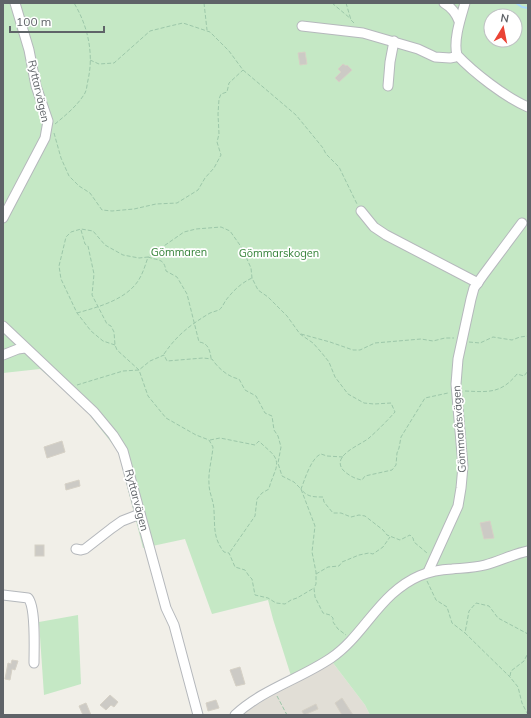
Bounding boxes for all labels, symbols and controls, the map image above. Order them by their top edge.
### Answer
scale bar [10,8,104,34]
north arrow [483,8,523,48]
text: N [499,11,510,26]
text: 100 m [16,14,51,29]
street label: Ryttarvägen [25,58,53,124]
park label: Gömmaren [151,245,207,259]
park label: Gömmarskogen [239,246,319,260]
street label: Gömmaråsvägen [449,385,469,473]
street label: Ryttarvägen [122,468,152,532]

